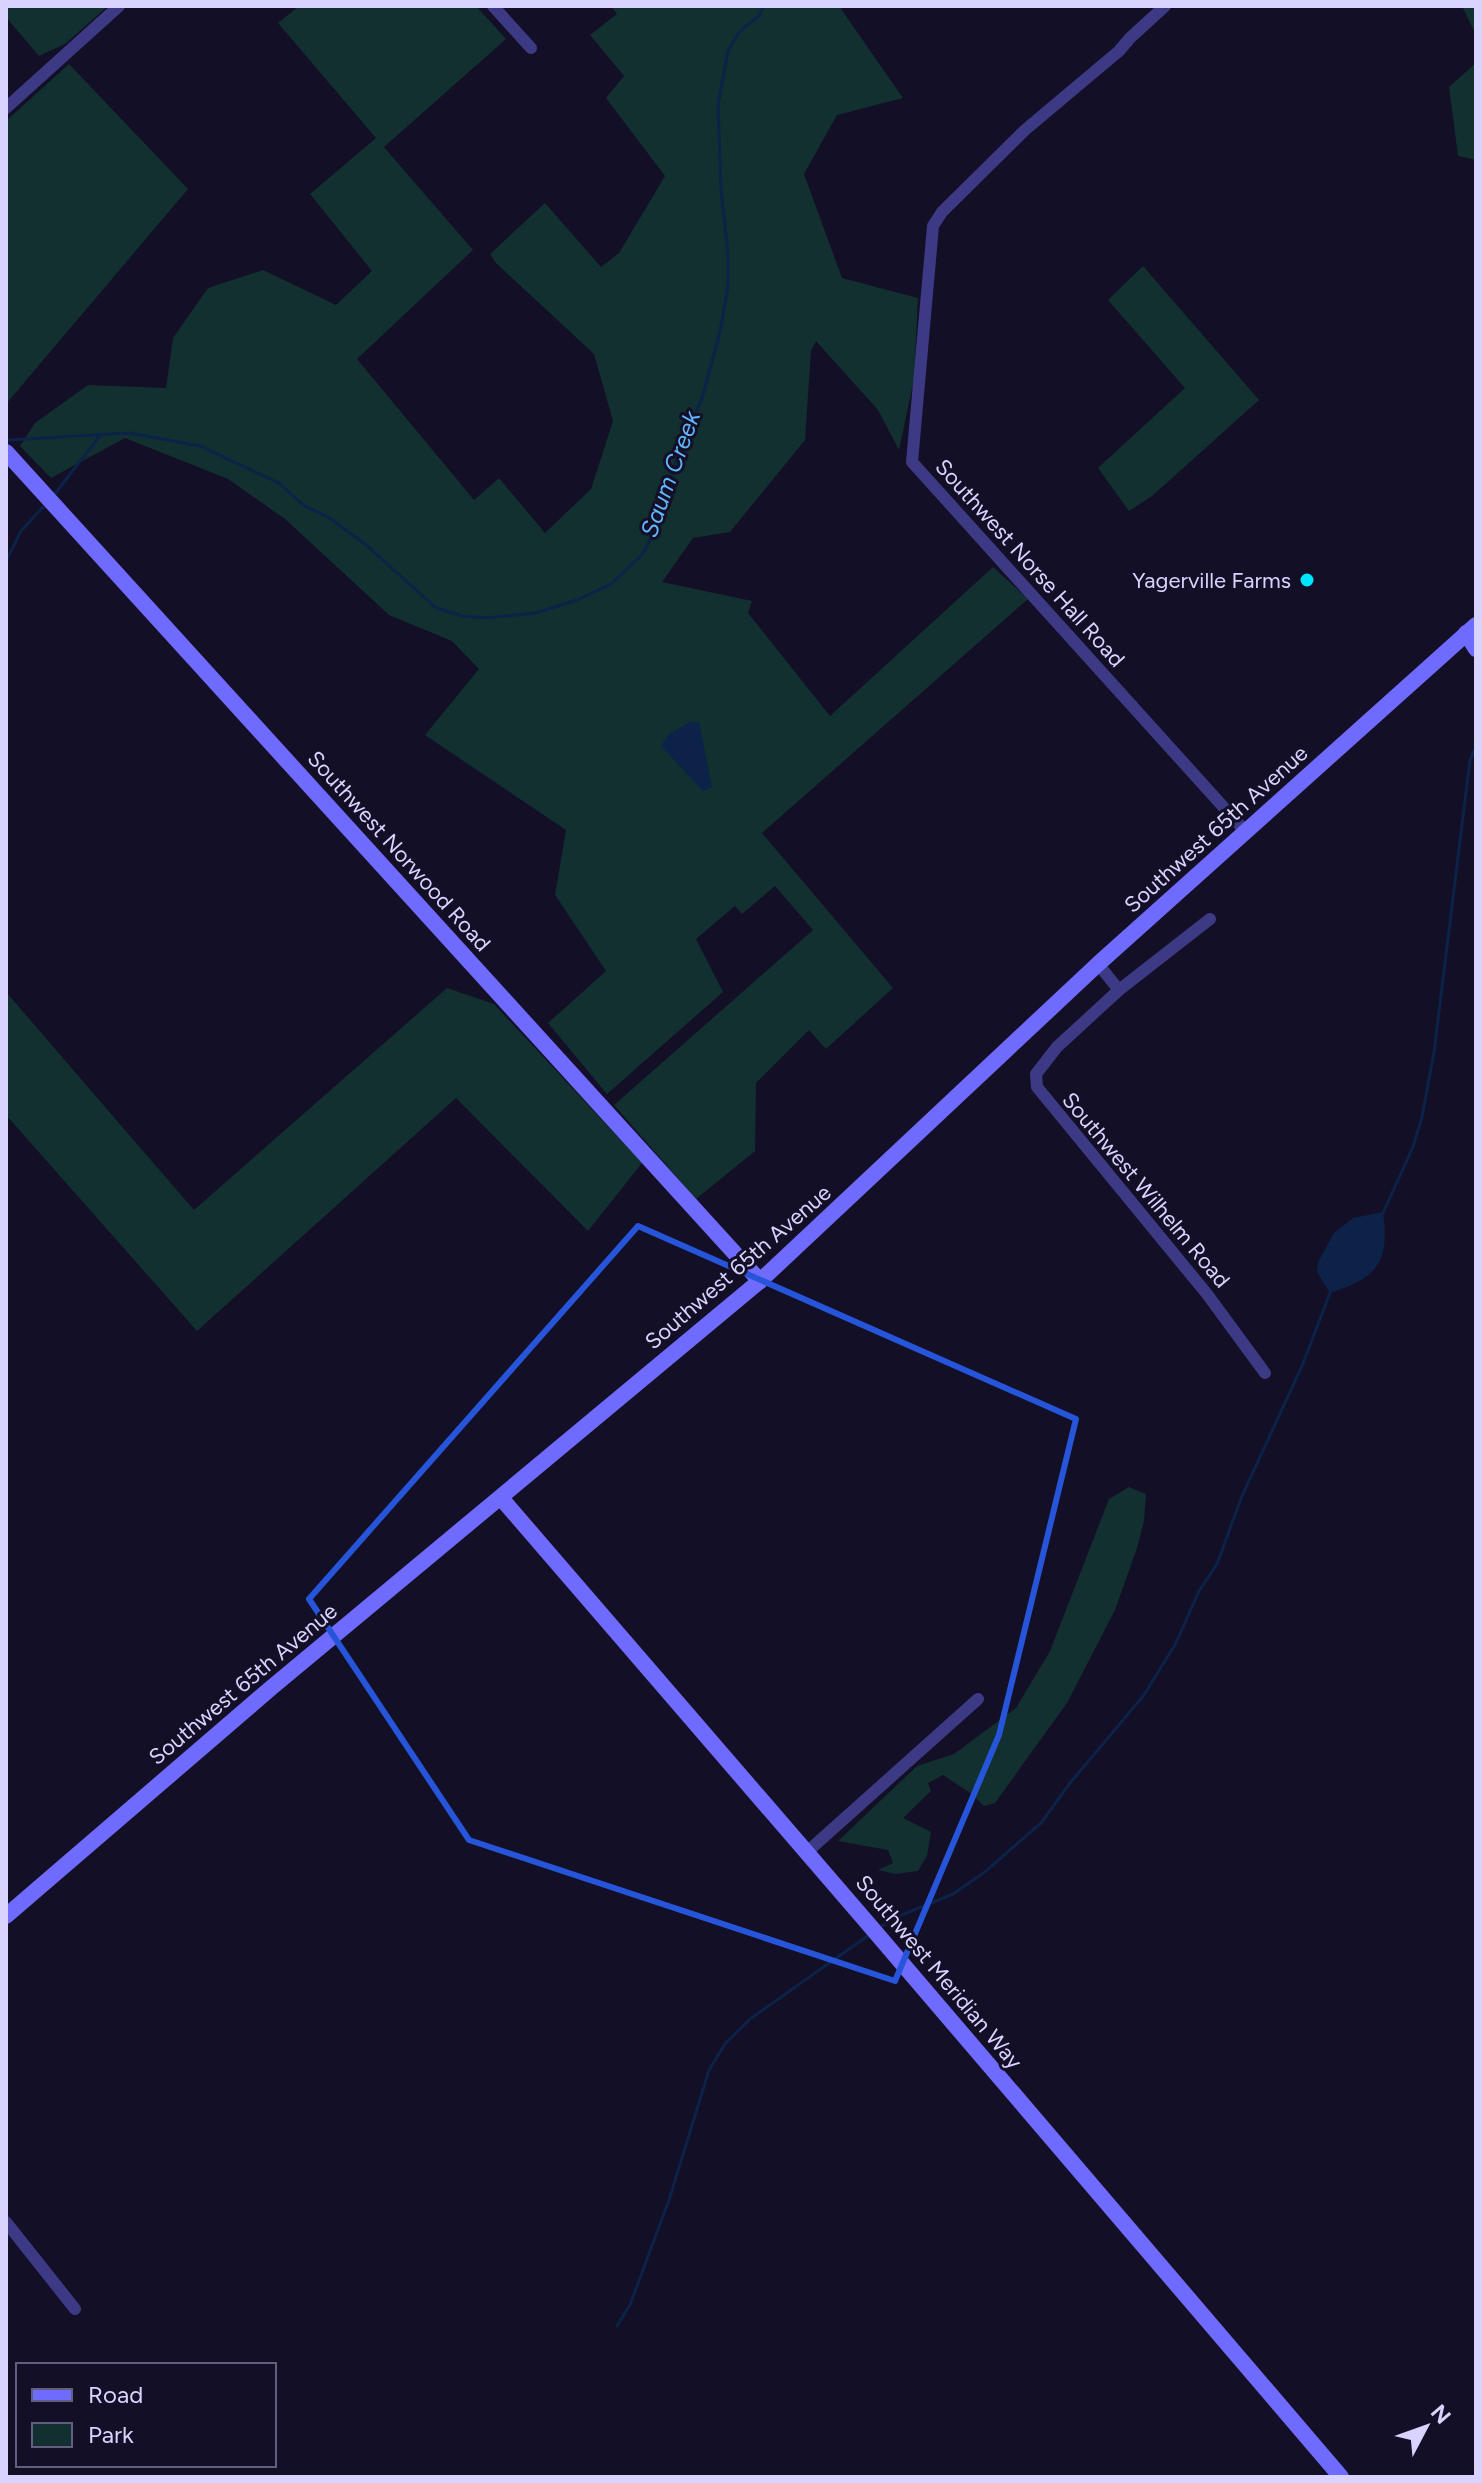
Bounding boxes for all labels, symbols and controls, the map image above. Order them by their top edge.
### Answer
water label: Saum Creek [634,406,707,541]
street label: Southwest Norse Hall Road [929,453,1131,673]
place label: Yagerville Farms [1132,567,1291,594]
marker: Yagerville Farms [1298,571,1316,589]
street label: Southwest 65th Avenue [1119,740,1313,918]
street label: Southwest Norwood Road [302,745,496,957]
street label: Southwest Wilhelm Road [1056,1087,1236,1293]
street label: Southwest 65th Avenue [640,1179,836,1355]
street label: Southwest 65th Avenue [143,1597,343,1771]
street label: Southwest Meridian Way [850,1870,1028,2075]
legend [16,2363,276,2467]
text: Road [88,2380,143,2409]
north arrow [1386,2387,1466,2467]
text: N [1425,2399,1456,2429]
text: Park [88,2420,134,2449]

